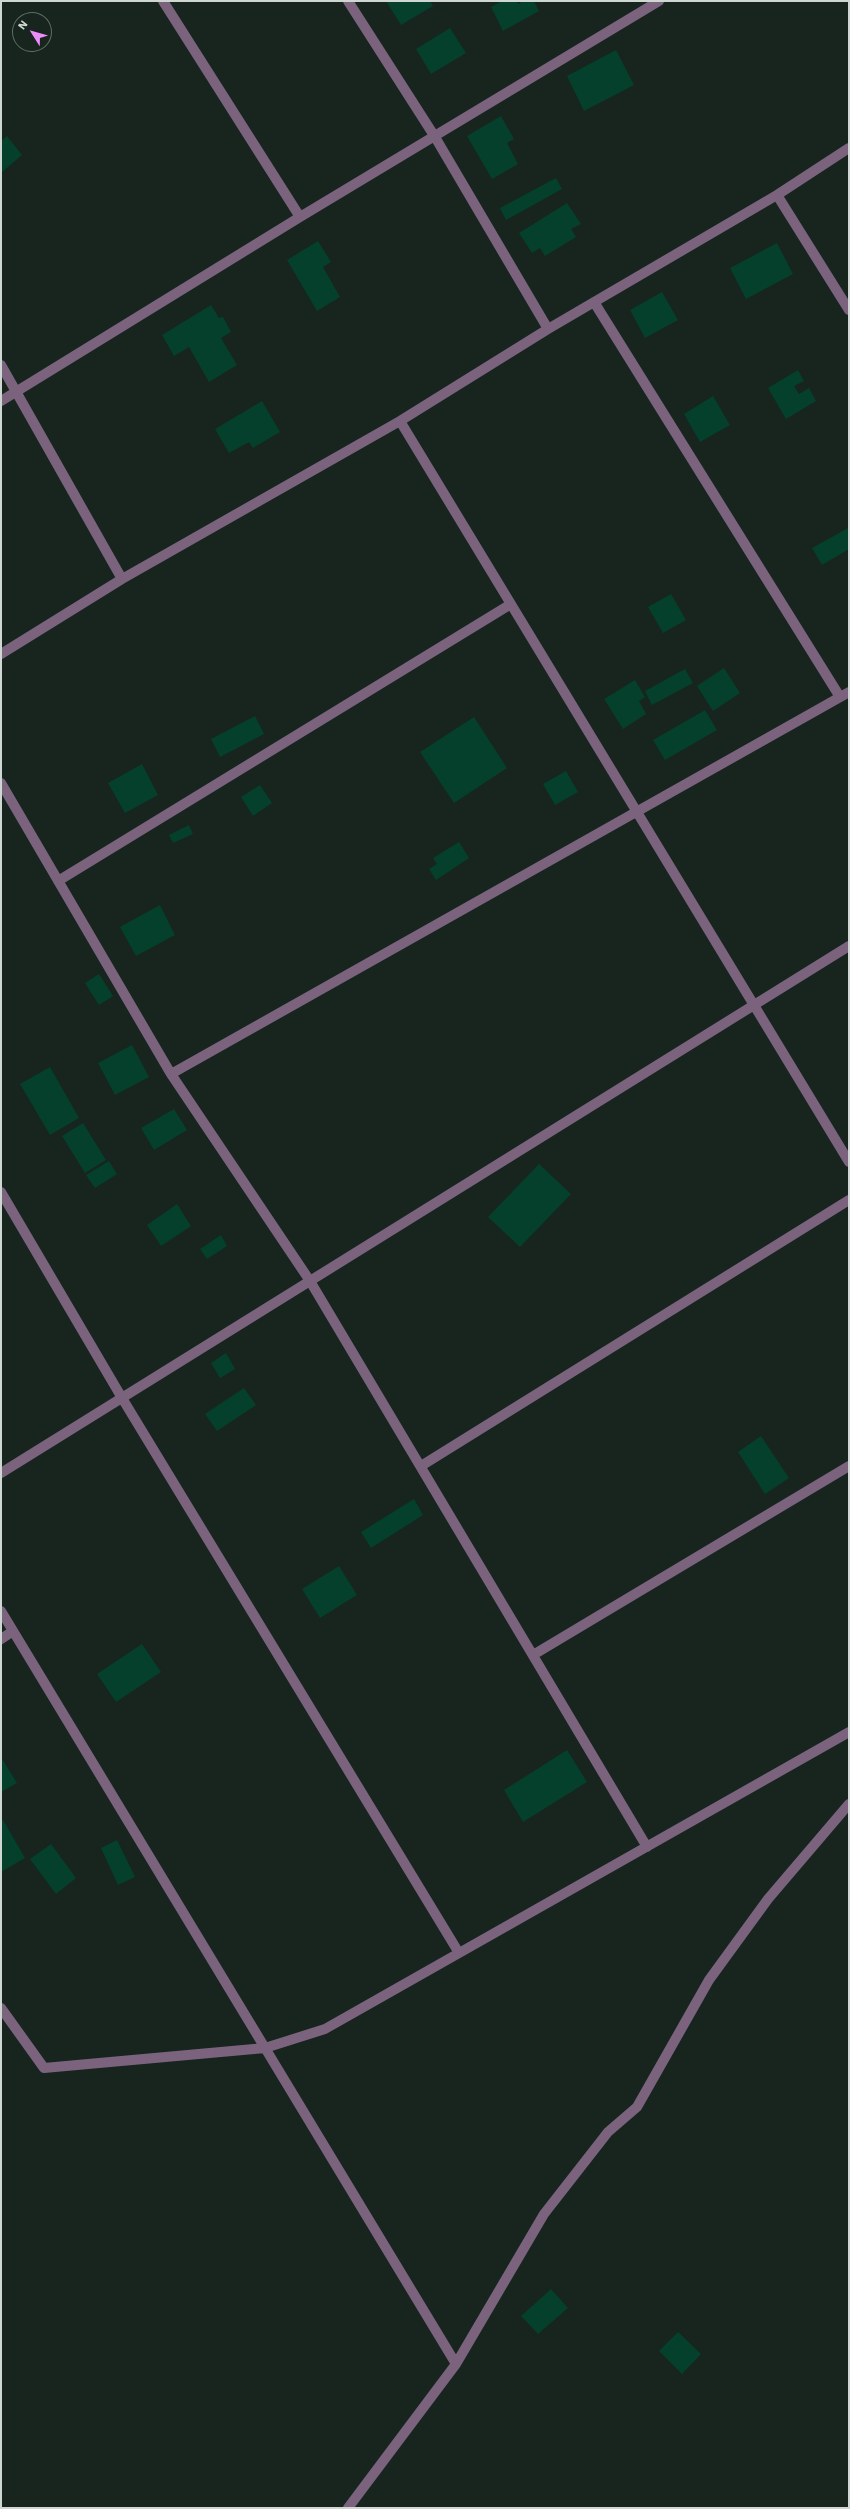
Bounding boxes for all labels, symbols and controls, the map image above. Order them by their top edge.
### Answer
north arrow [12,12,52,52]
text: N [15,18,30,32]

